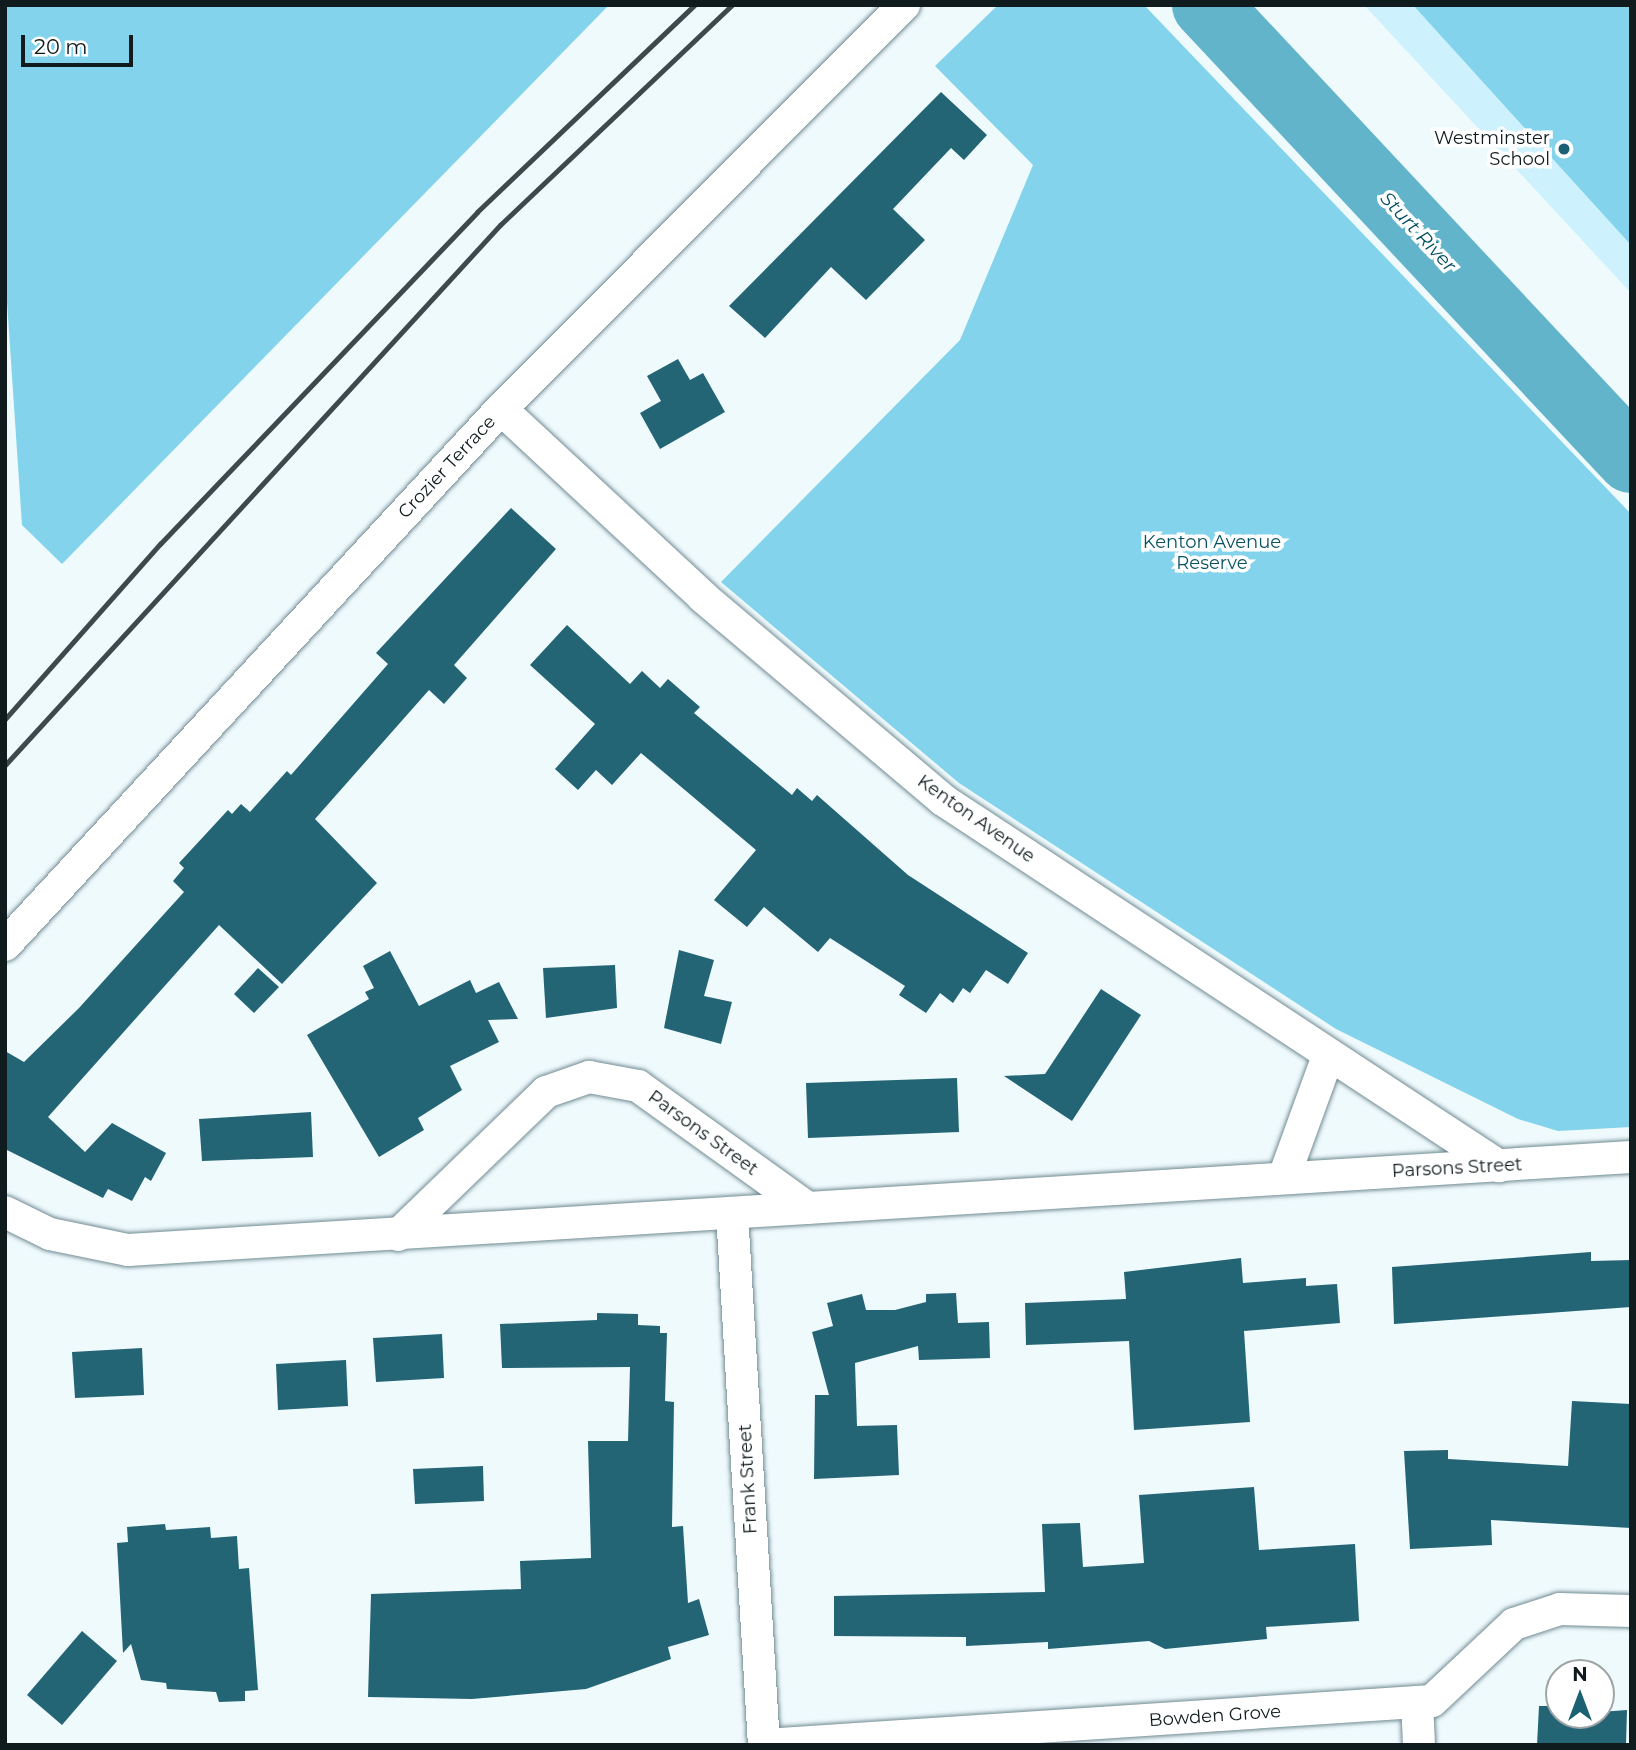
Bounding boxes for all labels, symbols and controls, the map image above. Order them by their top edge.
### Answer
scale bar [24,21,136,65]
text: 20 m [34,34,88,59]
place label: Westminster School [1434,128,1550,170]
marker: Westminster School [1556,141,1572,157]
water label: Sturt River [1375,187,1461,277]
street label: Crozier Terrace [394,411,500,523]
park label: Kenton Avenue Reserve [1143,532,1281,574]
street label: Kenton Avenue [913,770,1039,868]
street label: Parsons Street [644,1086,762,1180]
street label: Parsons Street [1391,1154,1523,1182]
street label: Frank Street [734,1423,762,1535]
north arrow [1545,1659,1615,1729]
text: N [1572,1663,1588,1686]
street label: Bowden Grove [1148,1701,1282,1731]

